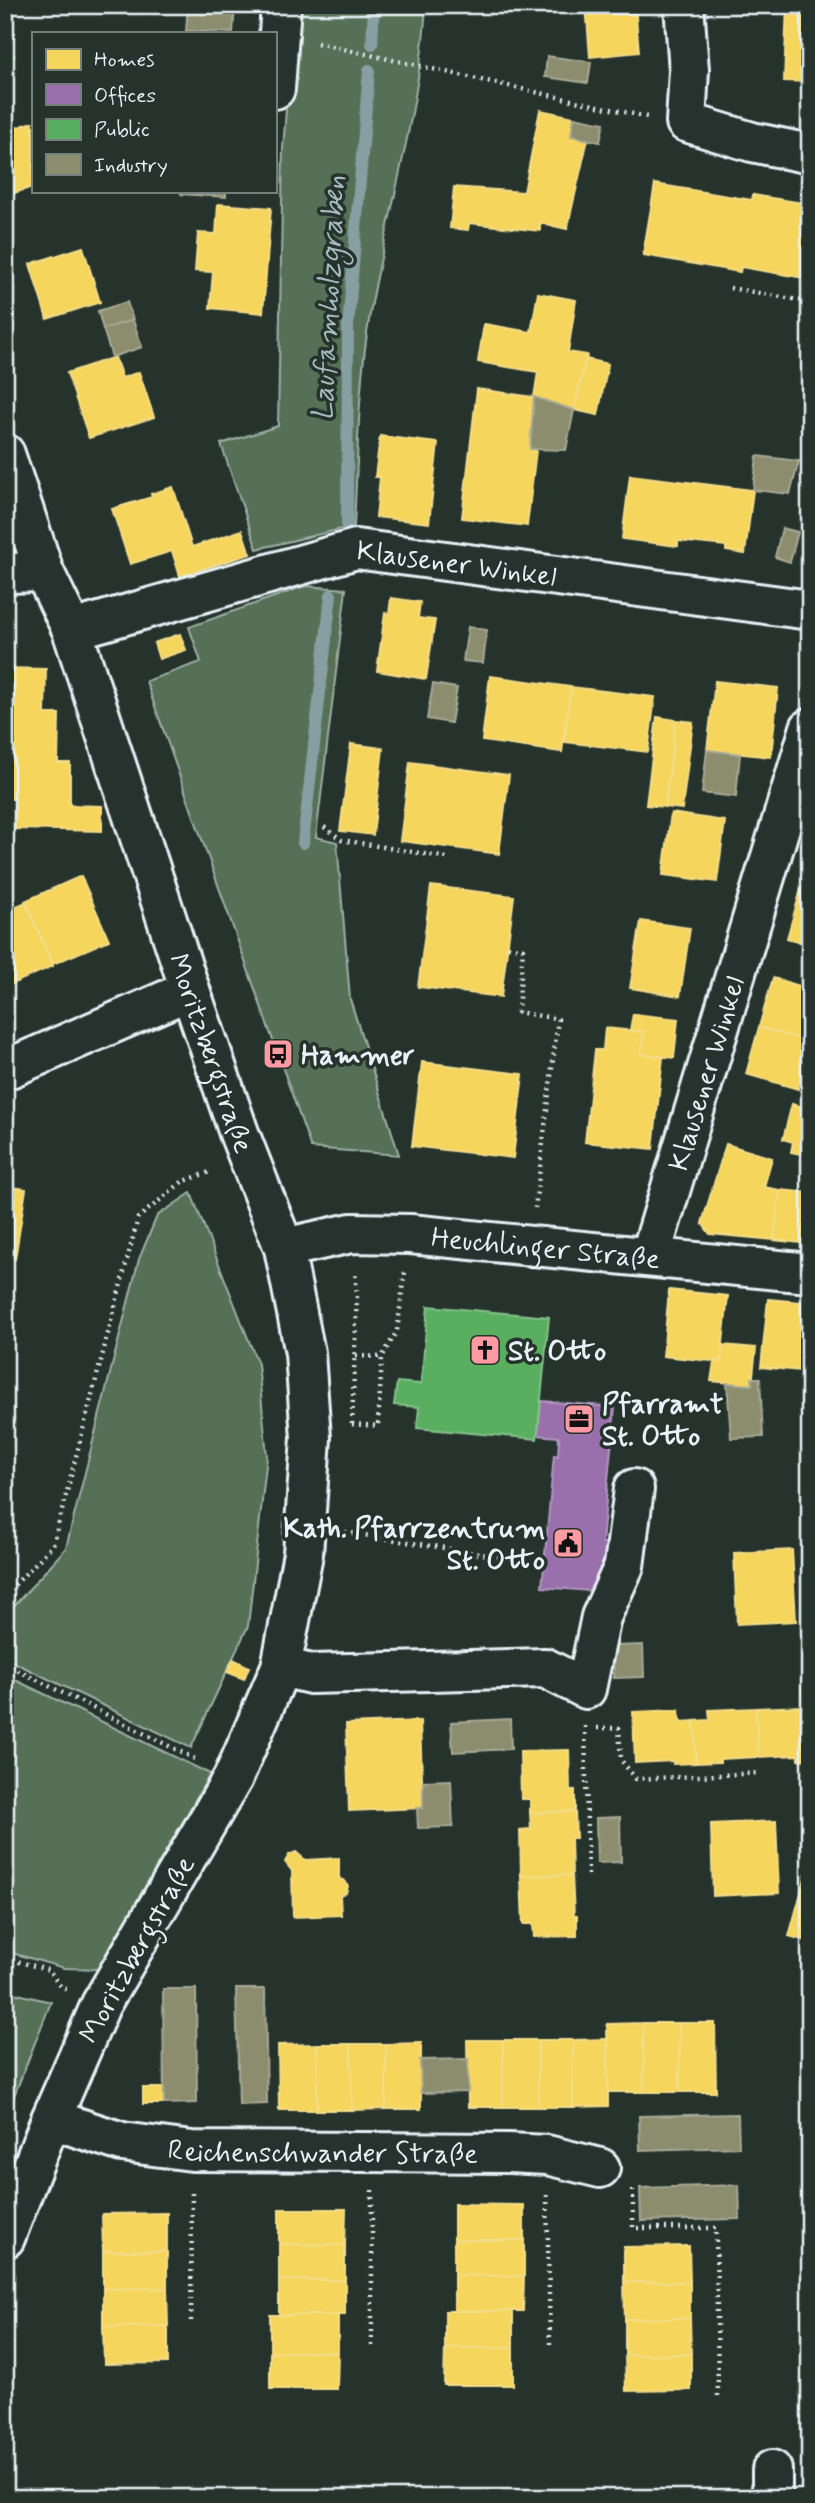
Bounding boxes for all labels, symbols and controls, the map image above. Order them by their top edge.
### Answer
legend [32,32,276,192]
text: Homes [94,46,154,74]
text: Offices [94,82,156,110]
text: Public [94,116,150,144]
text: Industry [94,152,168,180]
water label: Laufamholzgraben [304,174,358,422]
street label: Klausener Winkel [354,533,559,597]
street label: Moritzbergstraße [158,949,261,1159]
street label: Klausener Winkel [661,972,755,1176]
bus stop icon: Hammer [261,1037,295,1071]
place label: Hammer [301,1038,415,1075]
street label: Heuchlinger Straße [430,1220,661,1279]
church icon: St. Otto [468,1333,502,1367]
place label: St. Otto [508,1334,606,1371]
place label: Pfarramt St. Otto [602,1387,723,1456]
office icon: Pfarramt St. Otto [562,1402,596,1436]
place label: Kath. Pfarrzentrum St. Otto [283,1511,545,1580]
public building icon: Kath. Pfarrzentrum St. Otto [551,1526,585,1560]
street label: Moritzbergstraße [72,1850,207,2052]
street label: Reichenschwander Straße [165,2132,478,2174]

